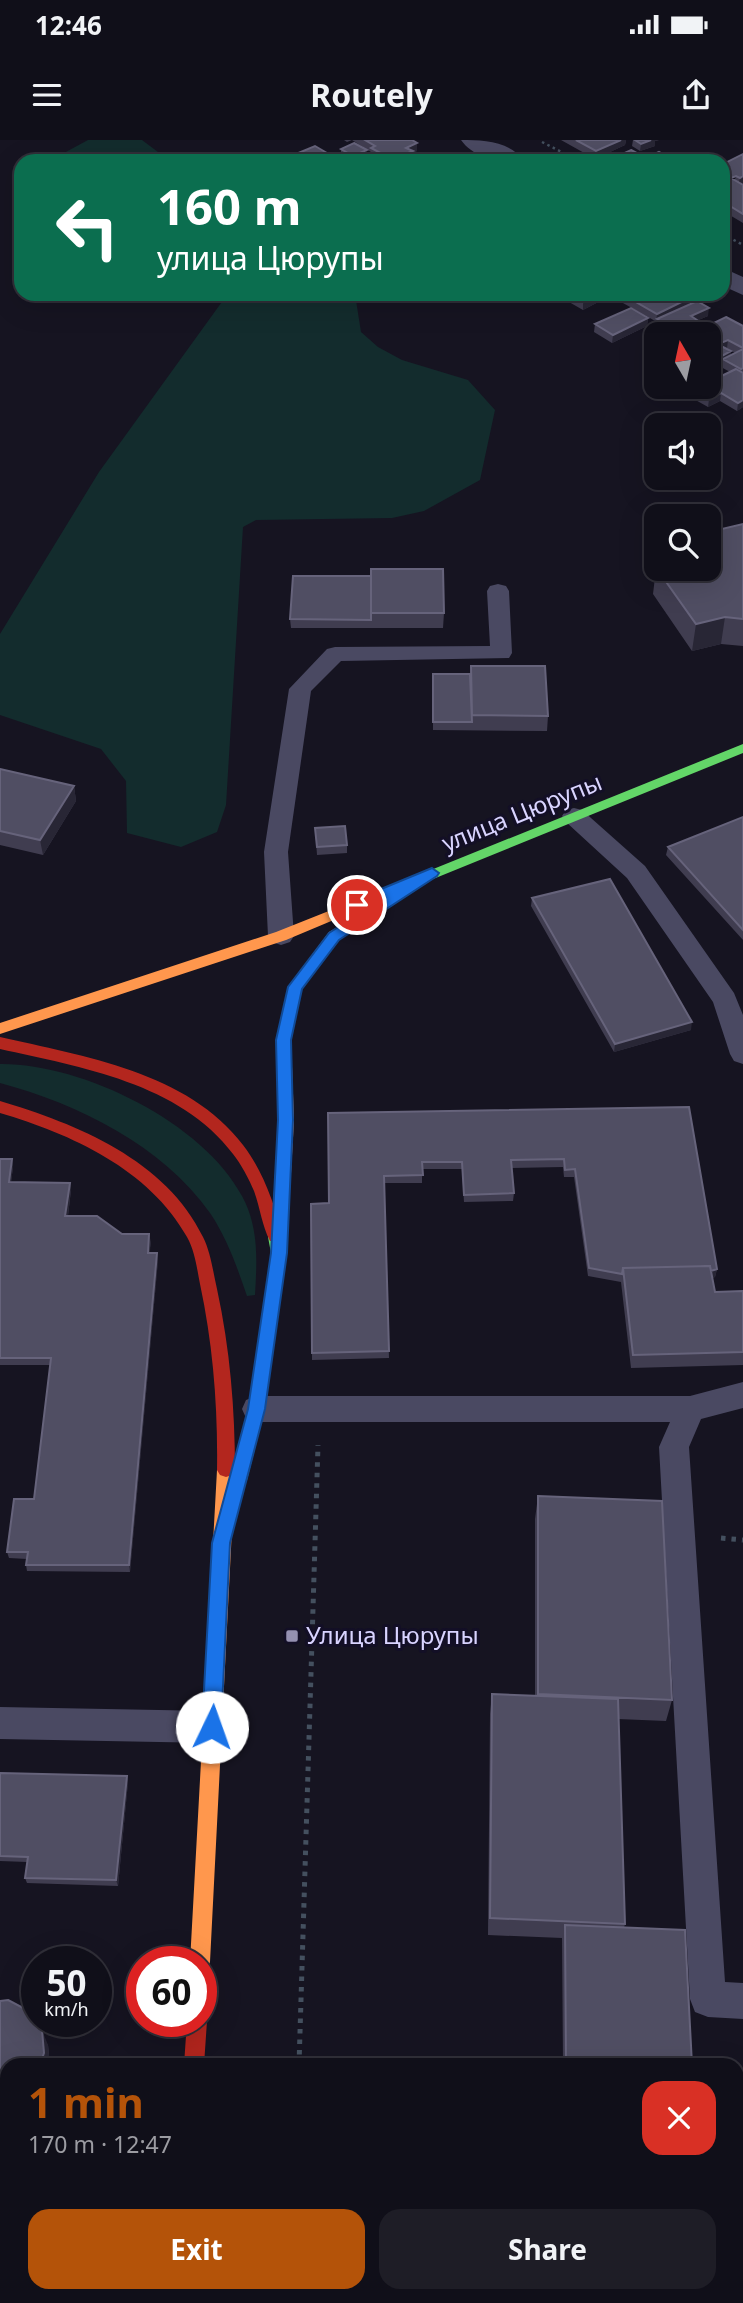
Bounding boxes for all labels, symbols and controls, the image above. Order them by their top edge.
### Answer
text: 12:46 [35,7,102,43]
text: Routely [310,73,433,116]
icon: menu [28,76,66,114]
icon: share [677,76,715,114]
text: 160 m [157,173,302,239]
icon: left [42,182,133,273]
text: улица Цюрупы [157,236,384,279]
north arrow [644,322,721,399]
map controls [644,322,721,581]
button: sound [644,413,721,490]
button: search [644,504,721,581]
street label: улица Цюрупы [436,764,606,859]
pin [327,875,387,935]
icon: arrive [338,886,376,924]
place label: Улица Цюрупы [306,1618,479,1651]
marker: Улица Цюрупы [284,1628,300,1644]
position arrow [175,1690,249,1764]
speed limit sign: 60 [126,1946,217,2037]
text: 50 [46,1959,87,2006]
text: km/h [44,1997,89,2021]
text: 1 min [28,2073,144,2130]
button: close [642,2081,716,2155]
text: 170 m · 12:47 [28,2128,172,2160]
button: Exit [28,2209,365,2289]
button: Share [379,2209,716,2289]

